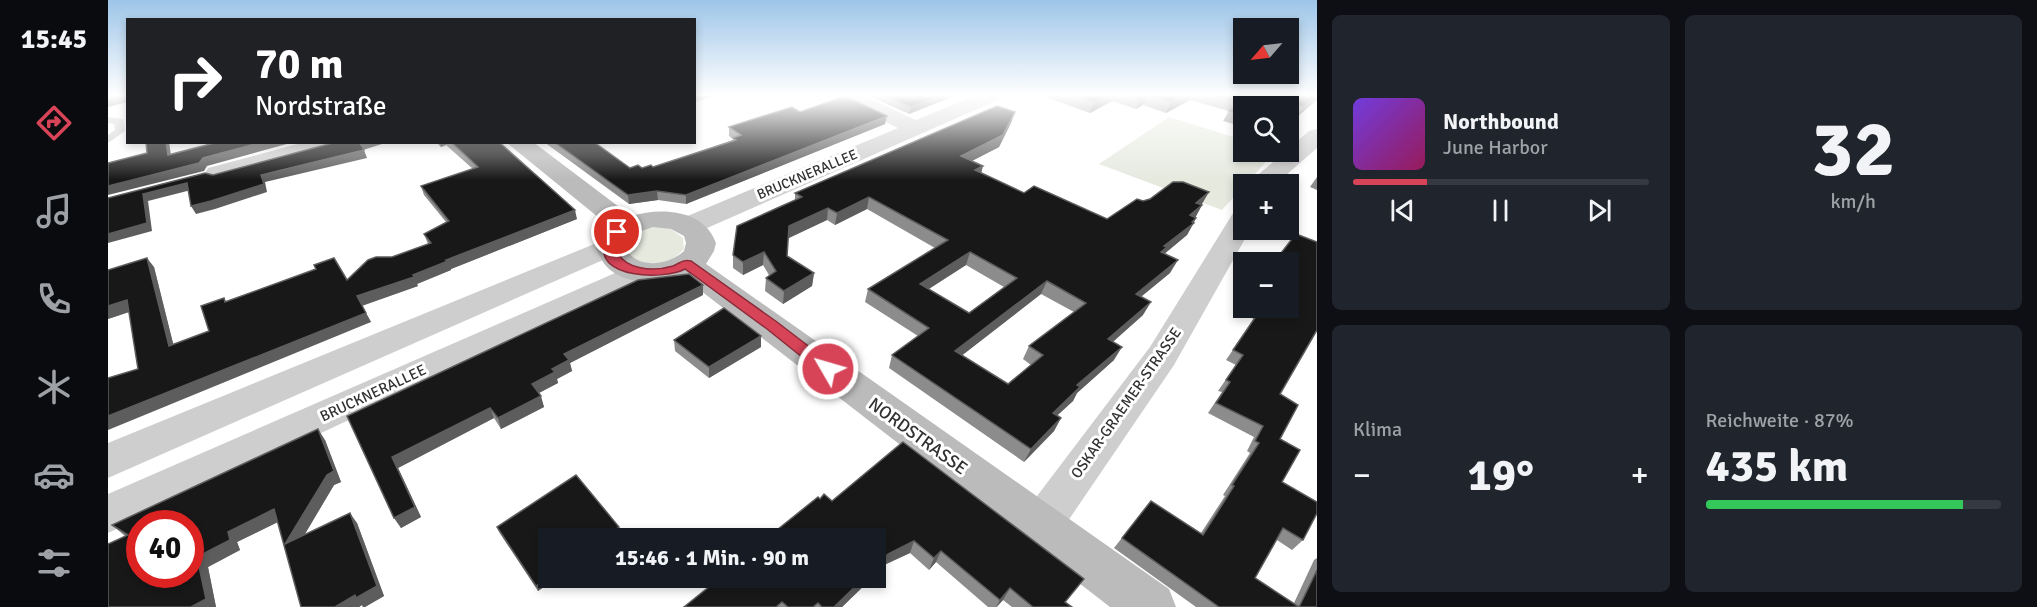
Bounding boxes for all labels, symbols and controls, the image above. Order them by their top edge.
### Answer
north arrow [1233,18,1299,84]
map controls [1233,18,1299,318]
text: 15:45 [21,23,87,56]
text: 70 m [255,39,344,90]
icon: right [156,42,234,120]
text: Nordstraße [255,90,387,123]
button: search [1233,96,1299,162]
icon: directions [33,102,75,144]
text: 32 [1811,102,1895,198]
text: Northbound [1443,108,1559,135]
text: June Harbor [1443,135,1548,160]
street label: BRUCKNERALLEE [754,146,860,203]
button: + [1233,174,1299,240]
text: km/h [1831,189,1876,214]
icon: music [33,190,75,232]
icon: previous [1386,194,1419,227]
icon: pause [1484,194,1517,227]
icon: next [1583,194,1616,227]
pin [591,206,642,257]
icon: arrive [600,215,633,248]
button: − [1233,252,1299,318]
icon: phone [33,278,75,320]
street label: OSKAR-GRAEMER-STRASSE [1067,324,1185,482]
position arrow [796,337,860,401]
street label: BRUCKNERALLEE [317,361,429,425]
icon: climate [33,366,75,408]
street label: NORDSTRASSE [864,393,972,479]
text: Reichweite · 87% [1706,408,1854,433]
text: Klima [1353,417,1402,442]
text: 435 km [1706,439,1848,494]
text: 19° [1467,448,1534,503]
icon: car [33,454,75,496]
text: − [1353,455,1371,496]
text: + [1631,455,1648,496]
speed limit sign: 40 [126,510,204,588]
icon: filters [33,542,75,584]
text: 15:46 · 1 Min. · 90 m [615,544,809,571]

